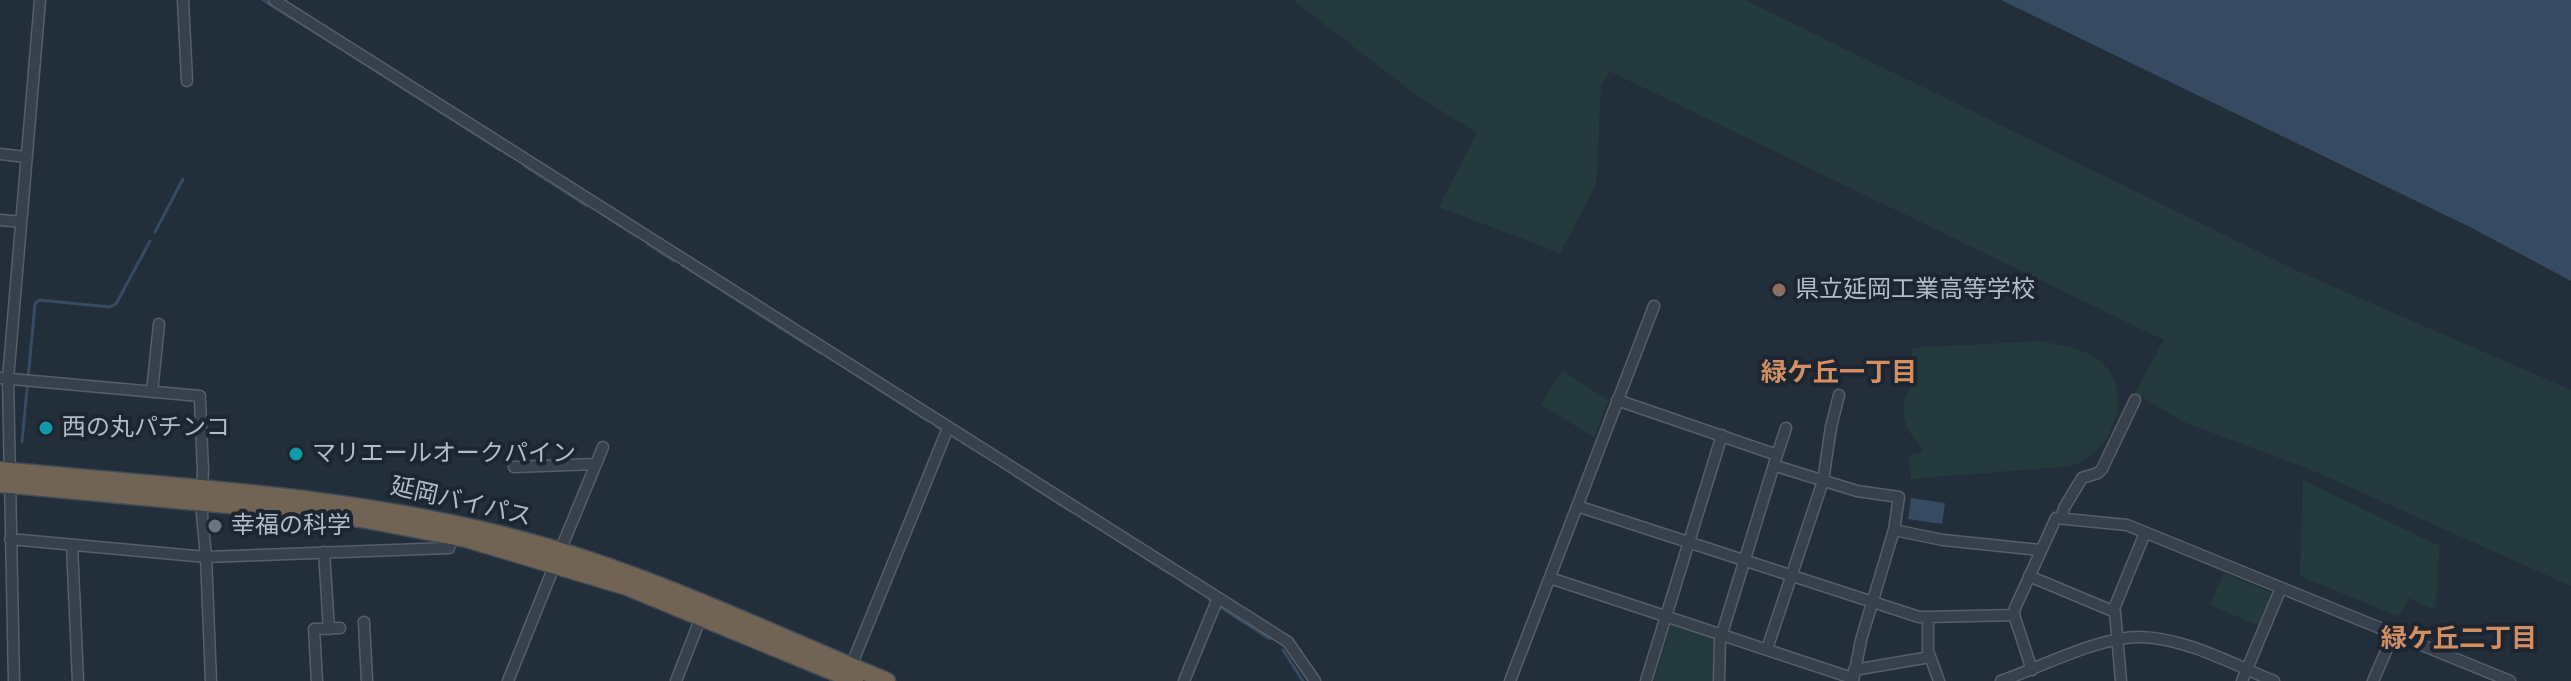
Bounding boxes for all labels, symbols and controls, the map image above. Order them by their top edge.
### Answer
place label: 県立延岡工業高等学校 [1795,276,2035,304]
marker: 県立延岡工業高等学校 [1770,281,1788,299]
district label: 緑ケ丘一丁目 [1761,357,1917,389]
place label: 西の丸パチンコ [62,414,230,442]
marker: 西の丸パチンコ [37,419,55,437]
place label: マリエールオークパイン [312,440,576,468]
marker: マリエールオークパイン [287,445,305,463]
street label: 延岡バイパス [388,472,534,532]
place label: 幸福の科学 [231,512,351,540]
marker: 幸福の科学 [206,517,224,535]
district label: 緑ケ丘二丁目 [2381,623,2537,655]

